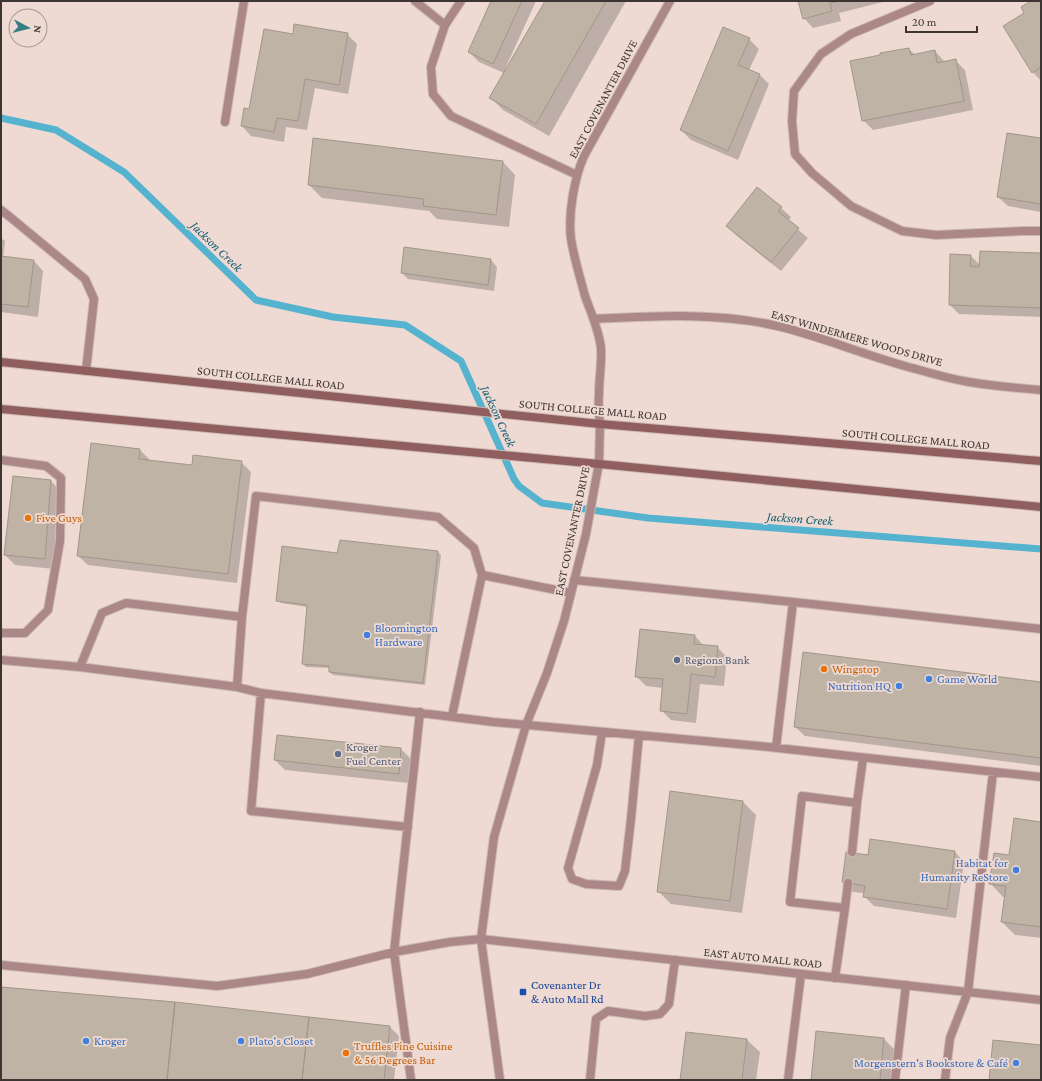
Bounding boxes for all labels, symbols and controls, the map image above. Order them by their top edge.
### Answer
north arrow [8,8,48,48]
scale bar [906,8,977,34]
text: 20 m [912,15,937,29]
text: N [31,25,44,34]
street label: EAST COVENANTER DRIVE [566,37,640,161]
water label: Jackson Creek [186,217,247,276]
street label: EAST WINDERMERE WOODS DRIVE [770,307,945,369]
street label: SOUTH COLLEGE MALL ROAD [197,363,345,393]
water label: Jackson Creek [477,381,520,451]
street label: SOUTH COLLEGE MALL ROAD [519,397,667,423]
street label: SOUTH COLLEGE MALL ROAD [842,426,990,452]
street label: EAST COVENANTER DRIVE [551,465,593,597]
water label: Jackson Creek [764,509,835,528]
place label: Five Guys [36,511,82,525]
marker: Five Guys [23,513,33,523]
place label: Bloomington Hardware [375,621,438,649]
marker: Bloomington Hardware [362,630,372,640]
place label: Regions Bank [685,653,750,667]
marker: Regions Bank [672,655,682,665]
place label: Wingstop [832,662,879,676]
marker: Wingstop [819,664,829,674]
place label: Game World [937,672,998,686]
marker: Game World [924,674,934,684]
place label: Nutrition HQ [828,679,892,693]
marker: Nutrition HQ [894,681,904,691]
place label: Kroger Fuel Center [346,740,402,768]
marker: Kroger Fuel Center [333,749,343,759]
place label: Habitat for Humanity ReStore [921,856,1009,884]
marker: Habitat for Humanity ReStore [1011,865,1021,875]
street label: EAST AUTO MALL ROAD [703,945,823,971]
place label: Covenanter Dr & Auto Mall Rd [531,978,604,1006]
marker: Covenanter Dr & Auto Mall Rd [518,987,528,997]
place label: Kroger [94,1034,127,1048]
place label: Plato's Closet [249,1034,314,1048]
marker: Kroger [81,1036,91,1046]
marker: Plato's Closet [236,1036,246,1046]
place label: Truffles Fine Cuisine & 56 Degrees Bar [354,1039,453,1067]
marker: Truffles Fine Cuisine & 56 Degrees Bar [341,1048,351,1058]
place label: Morgenstern's Bookstore & Café [854,1056,1008,1070]
marker: Morgenstern's Bookstore & Café [1011,1058,1021,1068]

